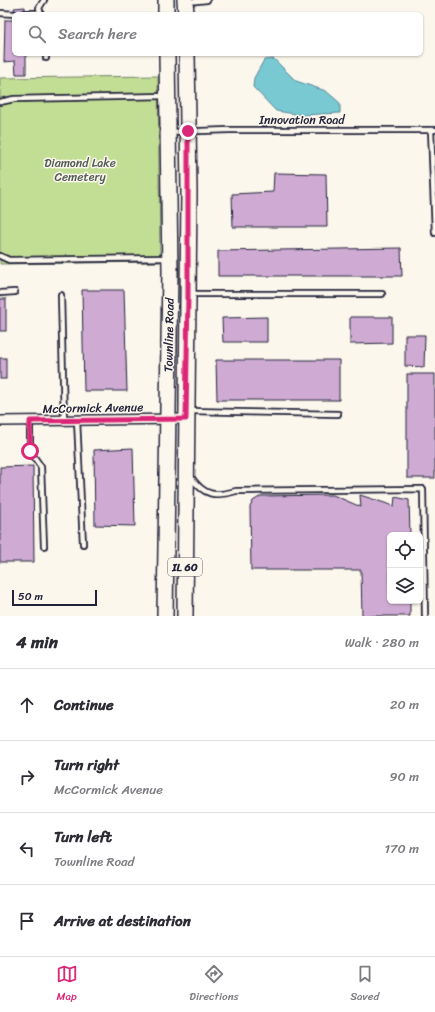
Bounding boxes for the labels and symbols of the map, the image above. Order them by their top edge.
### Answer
street label: Innovation Road [258,109,345,131]
route end [179,122,197,140]
park label: Diamond Lake Cemetery [44,152,116,188]
street label: Townline Road [157,297,181,372]
street label: McCormick Avenue [43,396,143,420]
route start [21,442,39,460]
road number: IL 60 [168,558,202,576]
scale bar [12,588,97,607]

